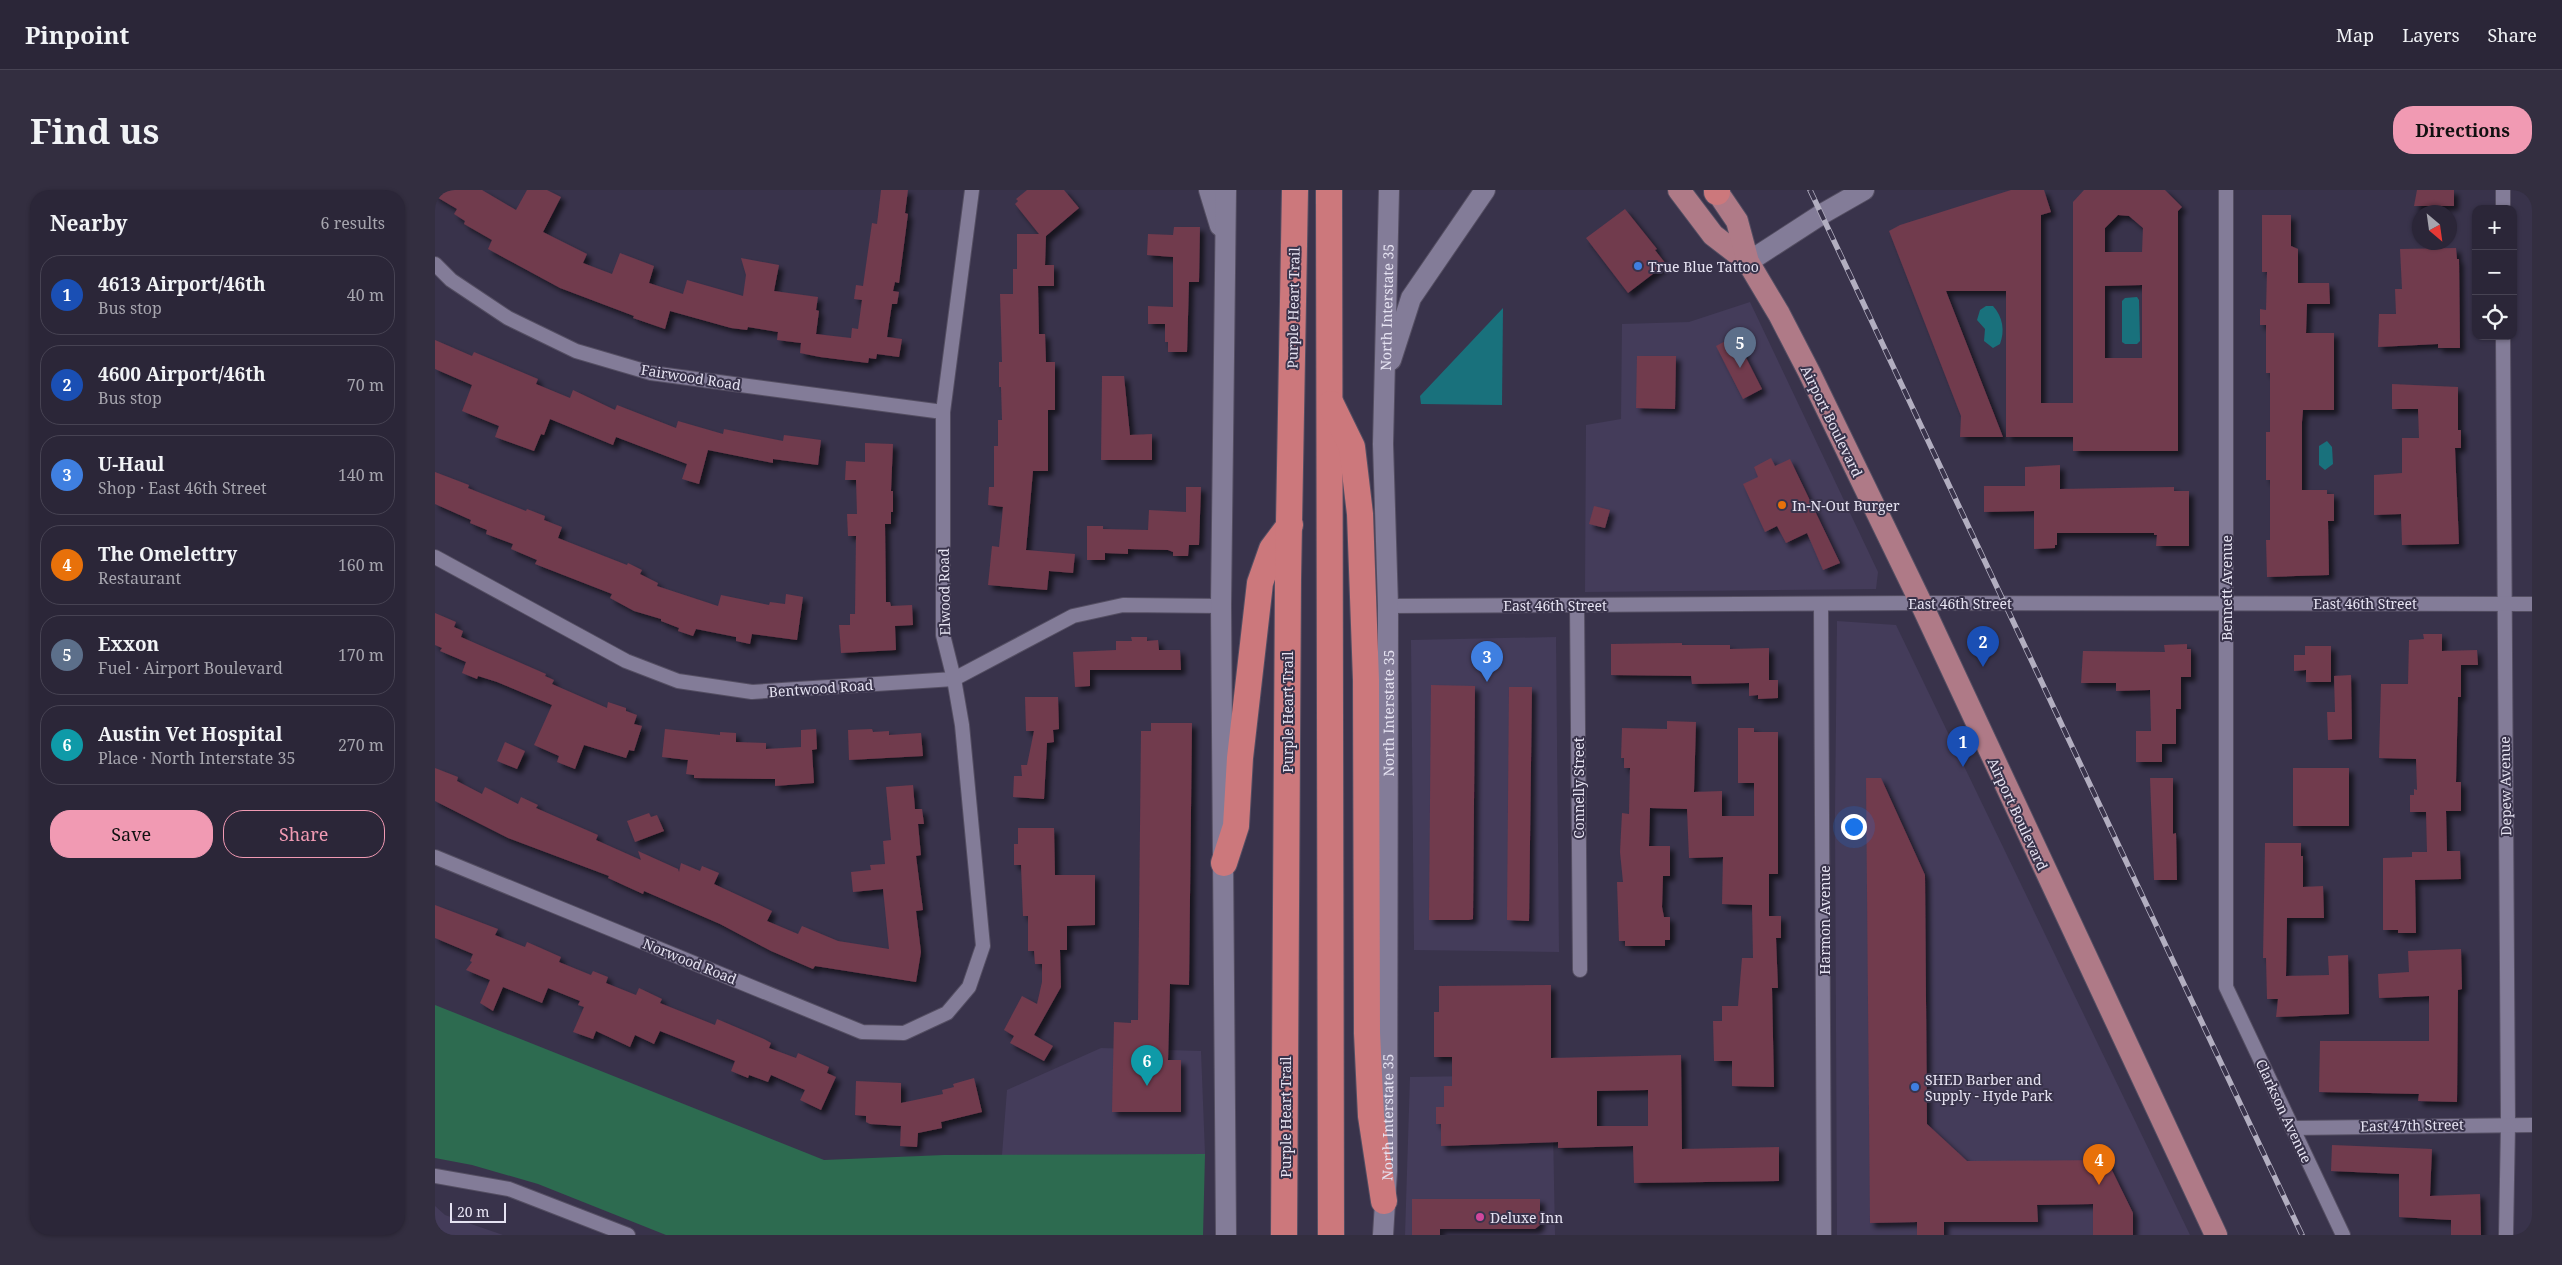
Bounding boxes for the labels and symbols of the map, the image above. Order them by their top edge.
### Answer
north arrow [2412,205,2457,250]
street label: North Interstate 35 [1375,244,1397,371]
street label: Purple Heart Trail [1282,247,1304,369]
place label: True Blue Tattoo [1648,257,1759,276]
marker: True Blue Tattoo [1632,260,1644,272]
pin: 5 [1724,327,1756,368]
street label: Fairwood Road [640,360,743,394]
street label: Airport Boulevard [1797,362,1867,480]
place label: In-N-Out Burger [1792,496,1900,515]
marker: In-N-Out Burger [1776,499,1788,511]
street label: Bennett Avenue [2217,535,2236,641]
street label: Elwood Road [934,548,954,636]
street label: East 46th Street [1908,594,2012,613]
street label: East 46th Street [2313,594,2417,613]
street label: East 46th Street [1503,596,1607,615]
pin: 2 [1967,626,1999,667]
pin: 3 [1471,641,1503,682]
street label: North Interstate 35 [1378,650,1397,777]
street label: Purple Heart Trail [1278,651,1297,773]
street label: Bentwood Road [768,675,874,701]
pin: 1 [1947,726,1979,767]
street label: Depew Avenue [2495,736,2515,836]
street label: Connelly Street [1569,737,1588,839]
street label: Airport Boulevard [1984,755,2053,874]
your location [1841,814,1867,840]
street label: Harmon Avenue [1815,865,1834,975]
street label: Norwood Road [640,934,740,989]
pin: 6 [1131,1045,1163,1086]
street label: North Interstate 35 [1377,1054,1397,1181]
street label: Purple Heart Trail [1276,1056,1295,1178]
street label: Clarkson Avenue [2252,1056,2316,1166]
place label: SHED Barber and Supply - Hyde Park [1925,1070,2053,1105]
marker: SHED Barber and Supply - Hyde Park [1909,1081,1921,1093]
street label: East 47th Street [2360,1115,2464,1135]
pin: 4 [2083,1144,2115,1185]
scale bar [450,1200,506,1223]
place label: Deluxe Inn [1490,1208,1563,1227]
marker: Deluxe Inn [1474,1211,1486,1223]

